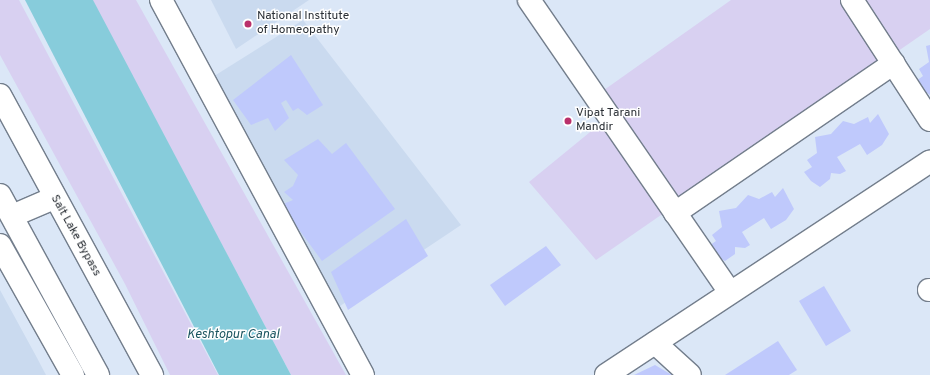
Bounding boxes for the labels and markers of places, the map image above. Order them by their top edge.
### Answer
place label: National Institute of Homeopathy [257,10,349,38]
marker: National Institute of Homeopathy [242,18,254,30]
place label: Vipat Tarani Mandir [576,107,641,135]
marker: Vipat Tarani Mandir [563,116,573,126]

